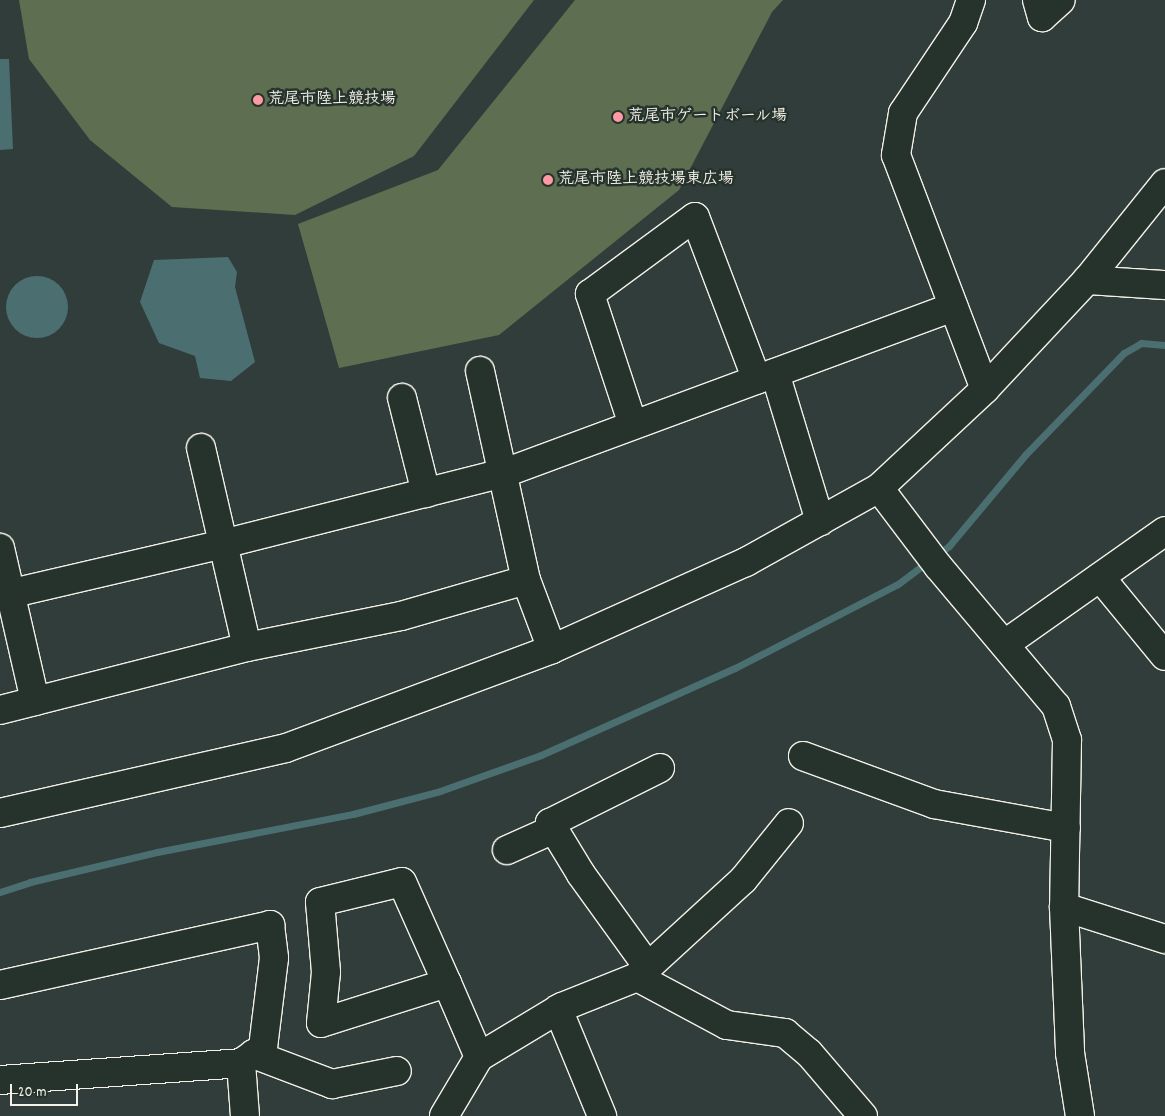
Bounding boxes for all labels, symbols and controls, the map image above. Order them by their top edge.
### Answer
place label: 荒尾市陸上競技場 [268,90,396,110]
marker: 荒尾市陸上競技場 [252,94,264,106]
place label: 荒尾市ゲートボール場 [628,107,788,127]
marker: 荒尾市ゲートボール場 [612,111,624,123]
place label: 荒尾市陸上競技場東広場 [558,170,734,190]
marker: 荒尾市陸上競技場東広場 [542,174,554,186]
scale bar [12,1074,80,1106]
text: 20 m [18,1082,46,1104]

